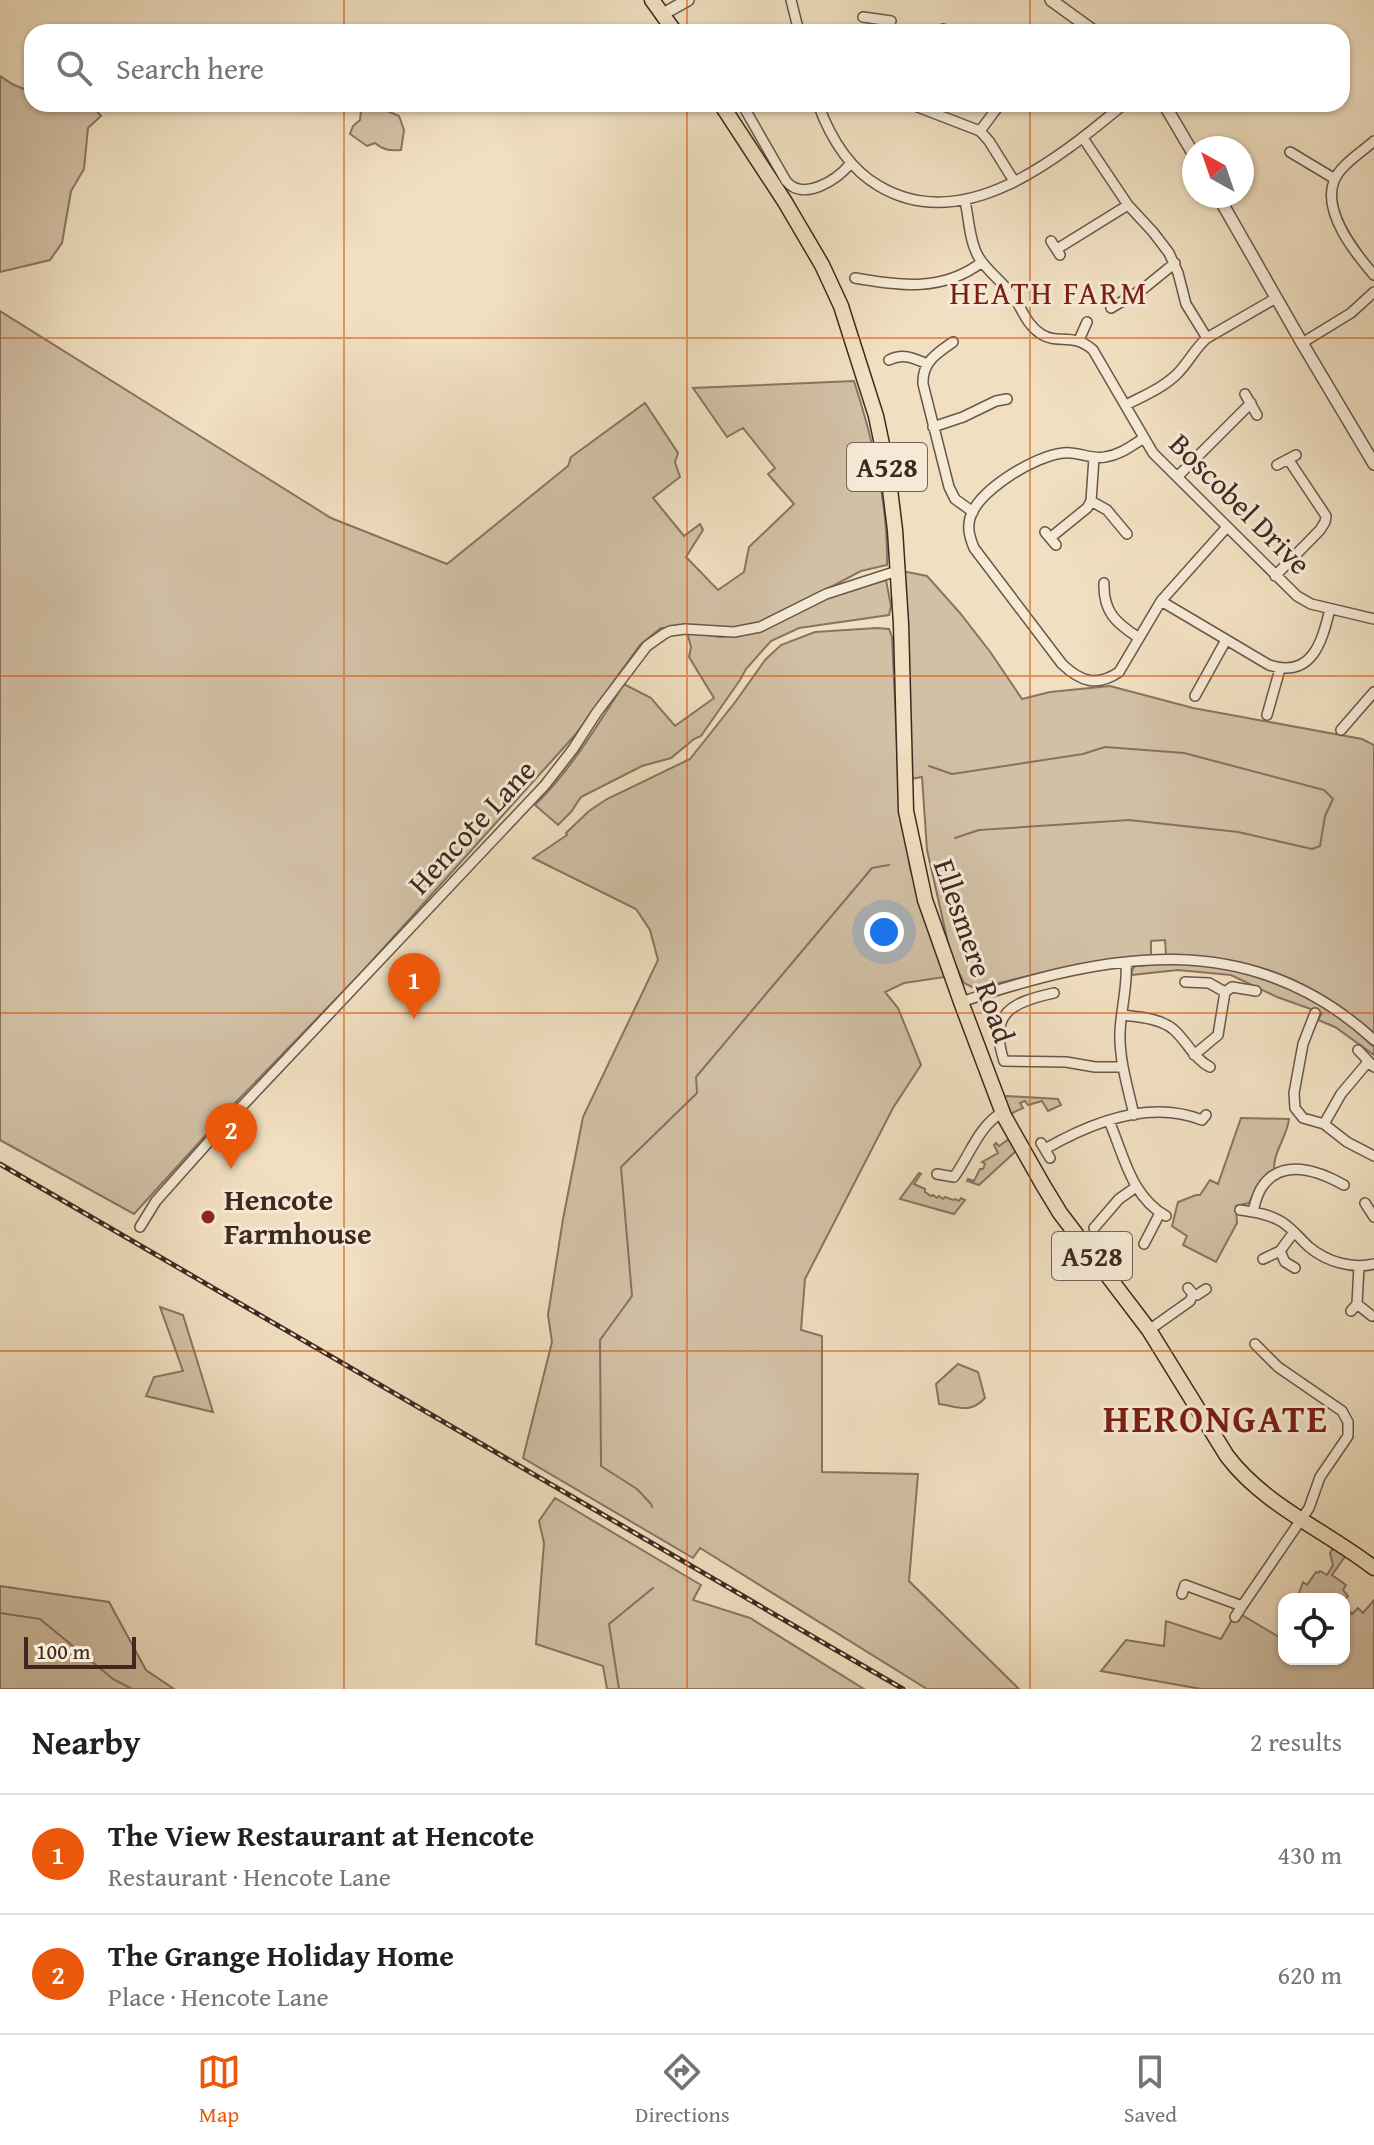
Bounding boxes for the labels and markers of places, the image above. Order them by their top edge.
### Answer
pin: 1 [388,953,440,1019]
pin: 2 [205,1103,257,1169]
place label: Hencote Farmhouse [224,1177,372,1255]
marker: Hencote Farmhouse [199,1208,217,1226]

